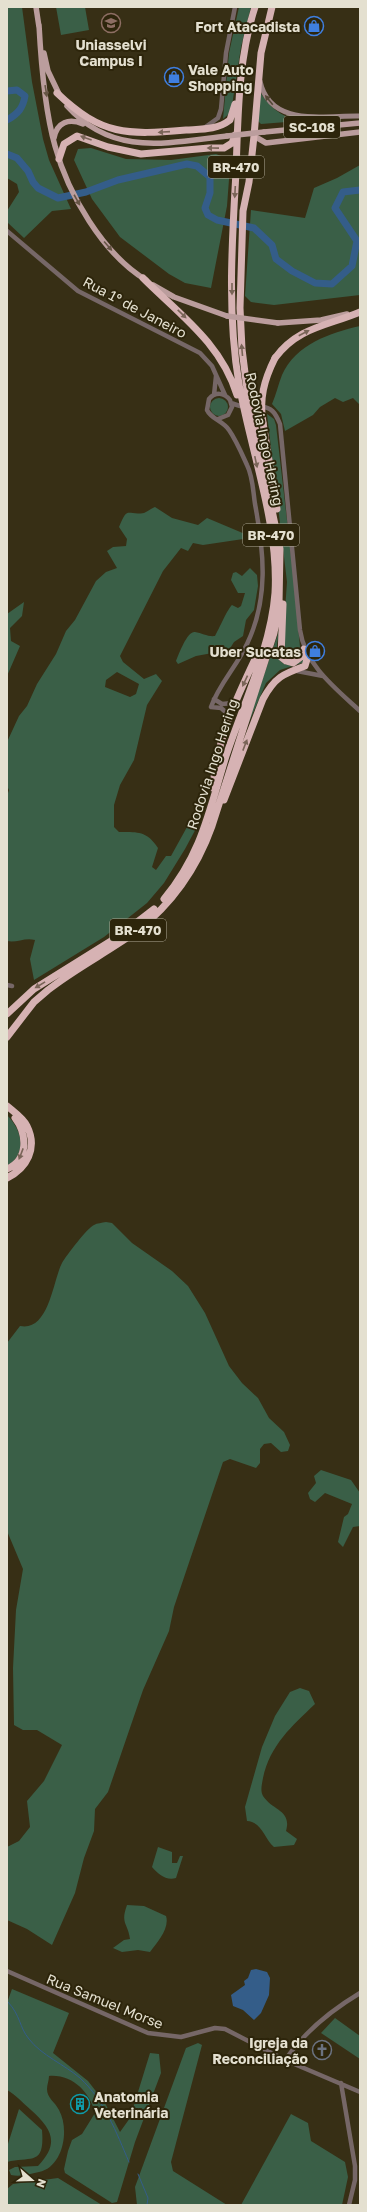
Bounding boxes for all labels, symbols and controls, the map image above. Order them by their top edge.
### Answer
school or university icon: Uniasselvi Campus I [100,12,122,34]
shop icon: Fort Atacadista [303,15,325,37]
place label: Fort Atacadista [195,18,300,35]
place label: Uniasselvi Campus I [75,36,147,69]
place label: Vale Auto Shopping [188,61,254,94]
shop icon: Vale Auto Shopping [163,66,185,88]
one-way arrow [43,85,49,98]
one-way arrow [265,95,273,105]
road number: SC-108 [284,116,340,138]
one-way arrow [158,128,170,135]
one-way arrow [80,135,92,141]
one-way arrow [206,145,219,151]
road number: BR-470 [208,156,264,178]
one-way arrow [231,186,238,198]
one-way arrow [74,194,81,206]
one-way arrow [104,240,113,251]
street label: Rua 1º de Janeiro [80,273,190,341]
one-way arrow [229,283,235,296]
one-way arrow [177,309,187,319]
one-way arrow [298,329,310,336]
one-way arrow [239,344,245,356]
street label: Rodovia Ingo Hering [243,371,287,507]
one-way arrow [253,456,259,468]
road number: BR-470 [243,524,299,546]
shop icon: Uber Sucatas [304,640,326,662]
place label: Uber Sucatas [210,643,301,660]
one-way arrow [241,675,247,687]
street label: Rodovia Ingo Hering [183,697,241,831]
one-way arrow [242,739,248,751]
road number: BR-470 [110,919,166,941]
one-way arrow [35,981,45,989]
one-way arrow [18,1148,25,1160]
street label: Rua Samuel Morse [44,1970,166,2032]
place label: Igreja da Reconciliação [212,2034,308,2067]
church icon: Igreja da Reconciliação [311,2039,333,2061]
place label: Anatomia Veterinária [94,2088,168,2121]
building icon: Anatomia Veterinária [69,2093,91,2115]
north arrow [12,2160,52,2200]
text: N [34,2177,49,2190]

